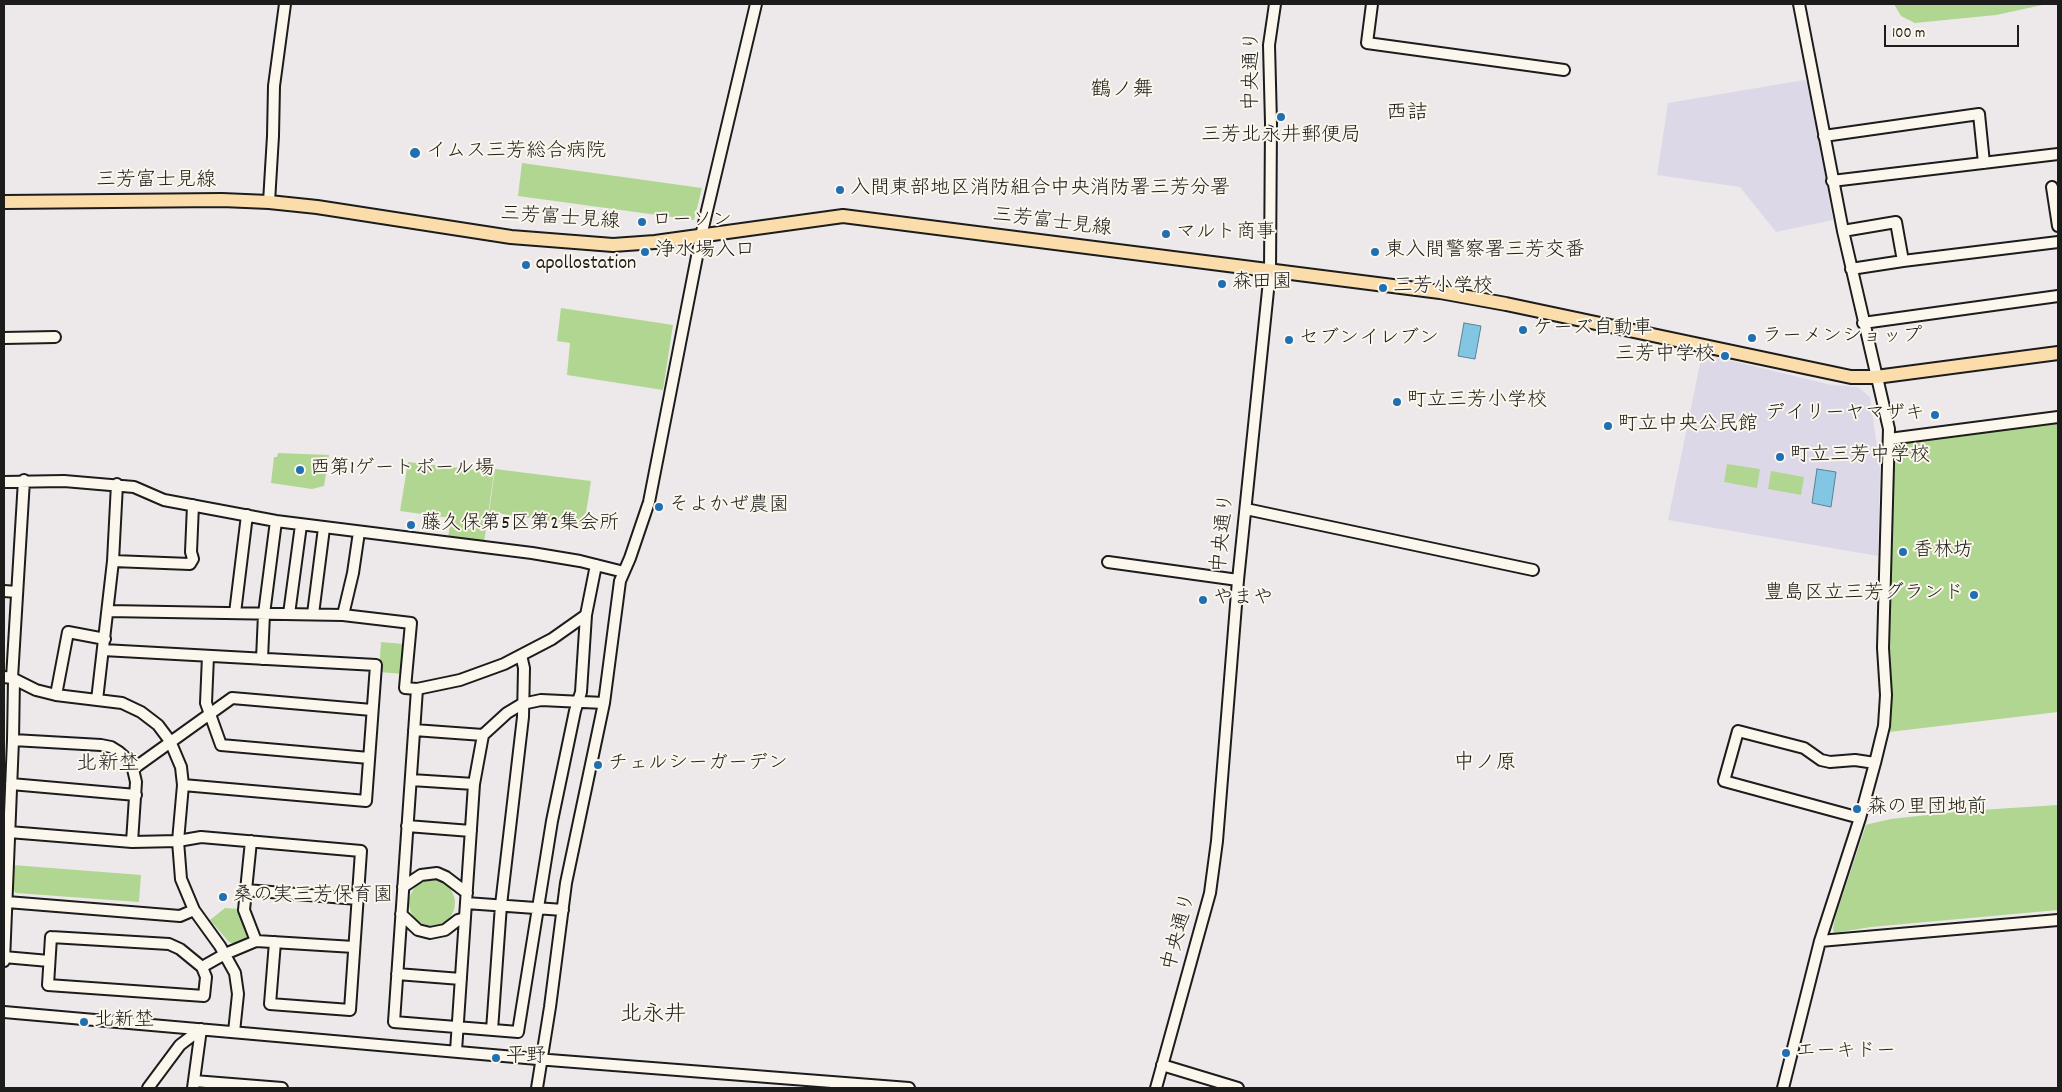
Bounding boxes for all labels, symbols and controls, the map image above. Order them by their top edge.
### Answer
scale bar [1887,15,2022,47]
text: 100 m [1892,23,1925,45]
street label: 中央通り [1241,31,1267,111]
district label: 鶴ノ舞 [1091,79,1153,105]
district label: 西詰 [1386,102,1428,128]
marker: 三芳北永井郵便局 [1275,111,1287,123]
place label: 三芳北永井郵便局 [1201,125,1361,149]
place label: イムス三芳総合病院 [426,141,606,165]
marker: イムス三芳総合病院 [408,146,422,160]
street label: 三芳富士見線 [96,170,216,194]
place label: 入間東部地区消防組合中央消防署三芳分署 [850,178,1230,202]
marker: 入間東部地区消防組合中央消防署三芳分署 [834,184,846,196]
street label: 三芳富士見線 [499,204,621,236]
street label: 三芳富士見線 [991,205,1113,243]
place label: ローソン [652,210,732,234]
marker: ローソン [636,216,648,228]
place label: マルト商事 [1176,222,1276,246]
marker: マルト商事 [1160,228,1172,240]
place label: 浄水場入口 [655,240,755,264]
place label: 東入間警察署三芳交番 [1385,240,1585,264]
marker: 浄水場入口 [639,246,651,258]
marker: 東入間警察署三芳交番 [1369,246,1381,258]
place label: apollostation [536,253,636,277]
marker: apollostation [520,259,532,271]
place label: 森田園 [1232,272,1292,296]
place label: 三芳小学校 [1393,276,1493,300]
marker: 森田園 [1216,278,1228,290]
marker: 三芳小学校 [1377,282,1389,294]
place label: ケーズ自動車 [1533,318,1653,342]
marker: ケーズ自動車 [1517,324,1529,336]
place label: ラーメンショップ [1762,326,1922,350]
place label: セブンイレブン [1299,328,1439,352]
marker: ラーメンショップ [1746,332,1758,344]
marker: セブンイレブン [1283,334,1295,346]
place label: 三芳中学校 [1615,344,1715,368]
marker: 三芳中学校 [1719,350,1731,362]
place label: 町立三芳小学校 [1407,390,1547,414]
marker: 町立三芳小学校 [1391,396,1403,408]
place label: デイリーヤマザキ [1765,403,1925,427]
marker: デイリーヤマザキ [1929,409,1941,421]
place label: 町立中央公民館 [1618,414,1758,438]
marker: 町立中央公民館 [1602,420,1614,432]
place label: 町立三芳中学校 [1790,445,1930,469]
marker: 町立三芳中学校 [1774,451,1786,463]
place label: 西第1ゲートボール場 [310,458,494,482]
marker: 西第1ゲートボール場 [294,464,306,476]
street label: 中央通り [1209,492,1241,574]
place label: そよかぜ農園 [669,495,789,519]
marker: そよかぜ農園 [653,501,665,513]
place label: 藤久保第5区第2集会所 [421,513,619,537]
marker: 藤久保第5区第2集会所 [405,519,417,531]
place label: 香林坊 [1913,540,1973,564]
marker: 香林坊 [1897,546,1909,558]
place label: 豊島区立三芳グランド [1764,583,1964,607]
place label: やまや [1213,588,1273,612]
marker: 豊島区立三芳グランド [1968,589,1980,601]
marker: やまや [1197,594,1209,606]
district label: 中ノ原 [1454,752,1516,778]
district label: 北新埜 [77,753,139,779]
place label: チェルシーガーデン [608,753,788,777]
marker: チェルシーガーデン [592,759,604,771]
place label: 森の里団地前 [1867,797,1987,821]
marker: 森の里団地前 [1851,803,1863,815]
place label: 桑の実三芳保育園 [233,885,393,909]
street label: 中央通り [1159,890,1203,974]
marker: 桑の実三芳保育園 [217,891,229,903]
district label: 北永井 [620,1004,686,1030]
place label: 北新埜 [94,1010,154,1034]
marker: 北新埜 [78,1016,90,1028]
place label: エーキドー [1796,1041,1896,1065]
place label: 平野 [506,1046,546,1070]
marker: エーキドー [1780,1047,1792,1059]
marker: 平野 [490,1052,502,1064]

